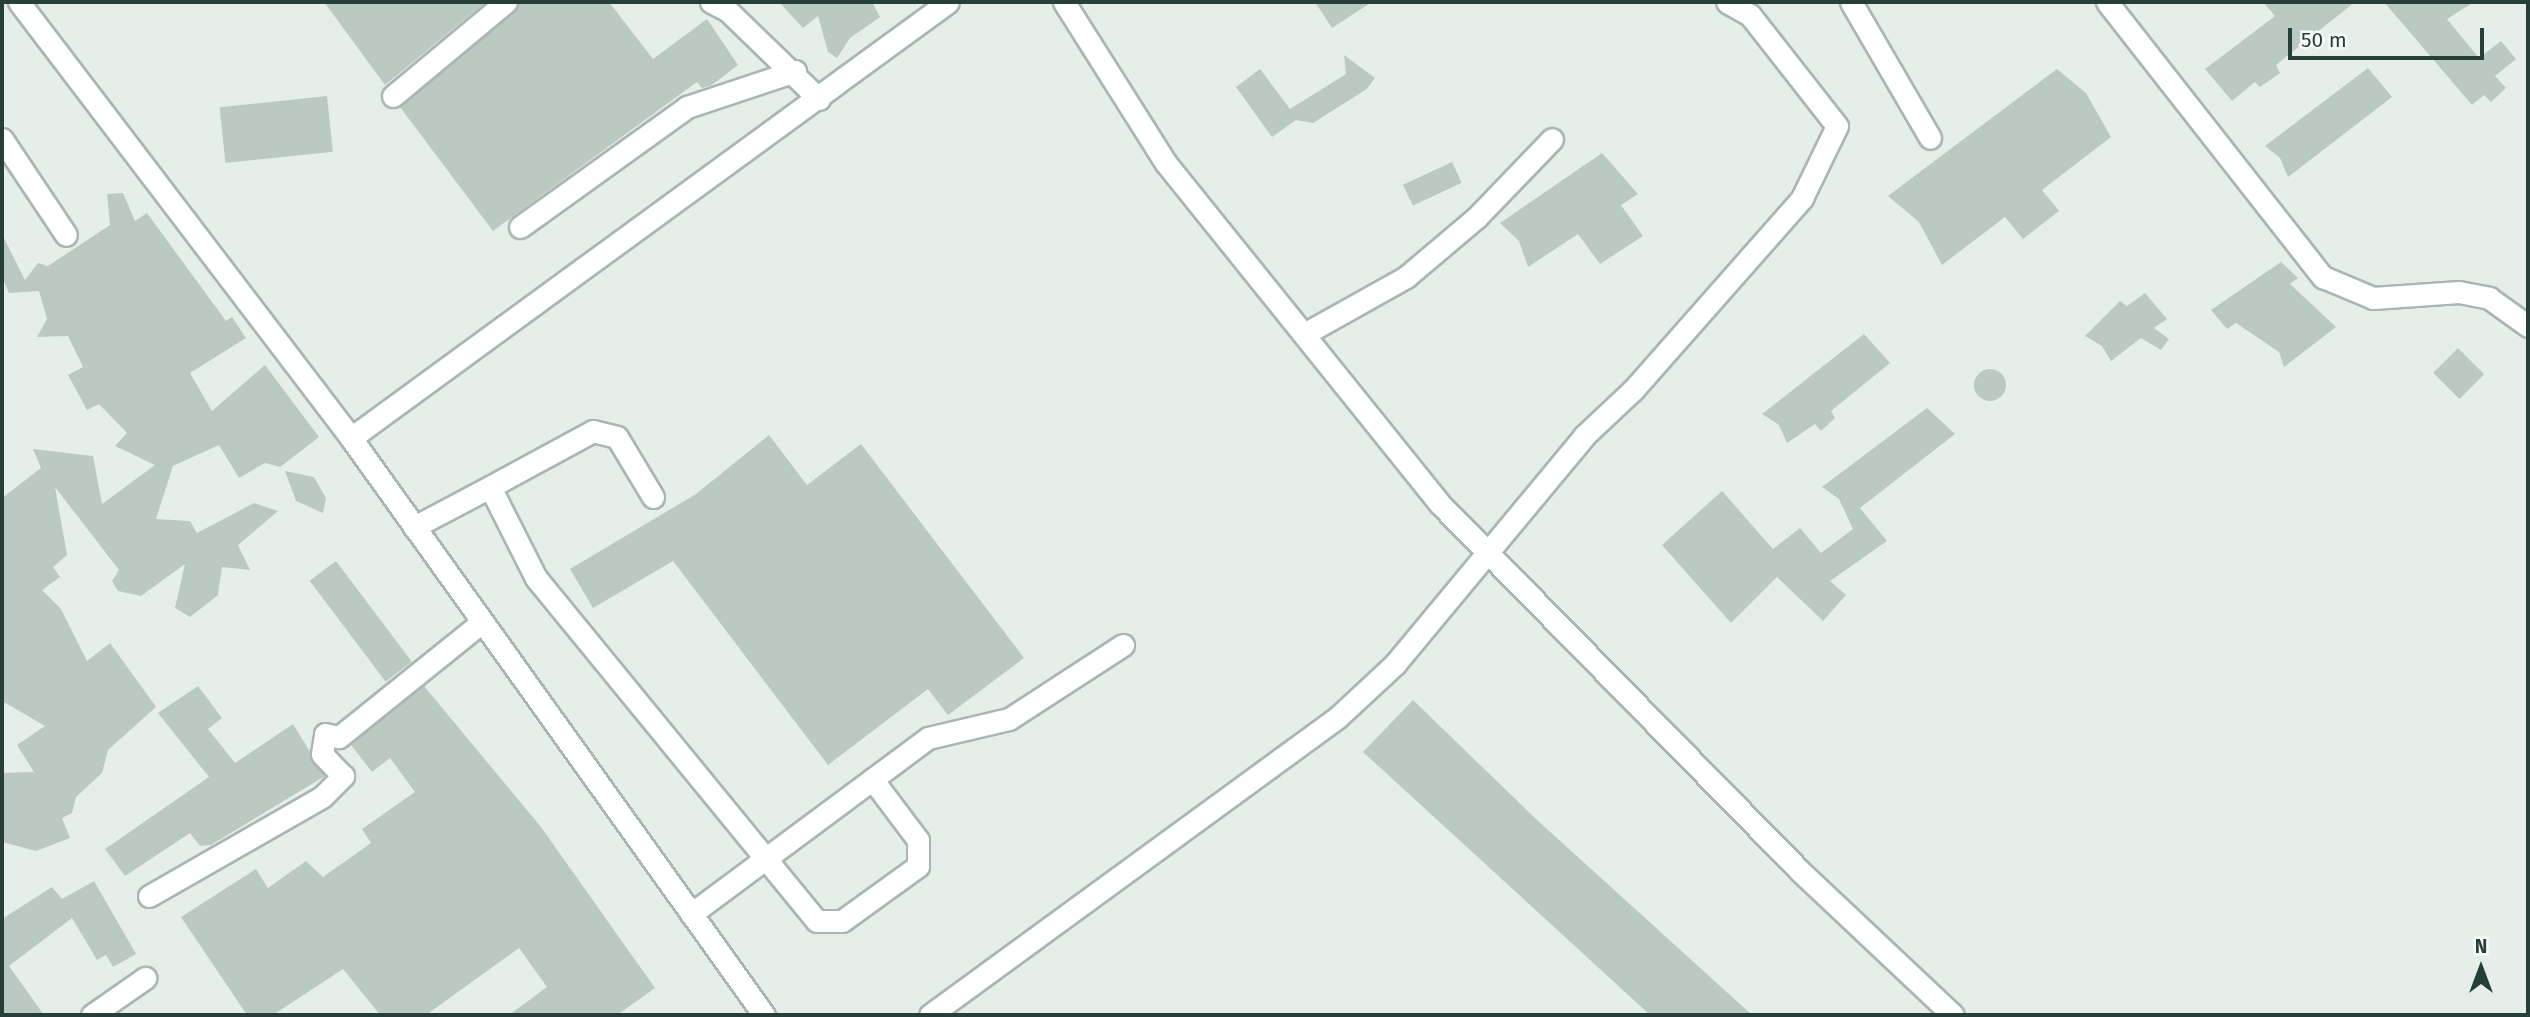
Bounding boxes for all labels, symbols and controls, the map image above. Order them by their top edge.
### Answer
scale bar [2292,14,2488,58]
text: 50 m [2301,27,2347,53]
north arrow [2446,933,2516,1003]
text: N [2475,935,2487,958]

